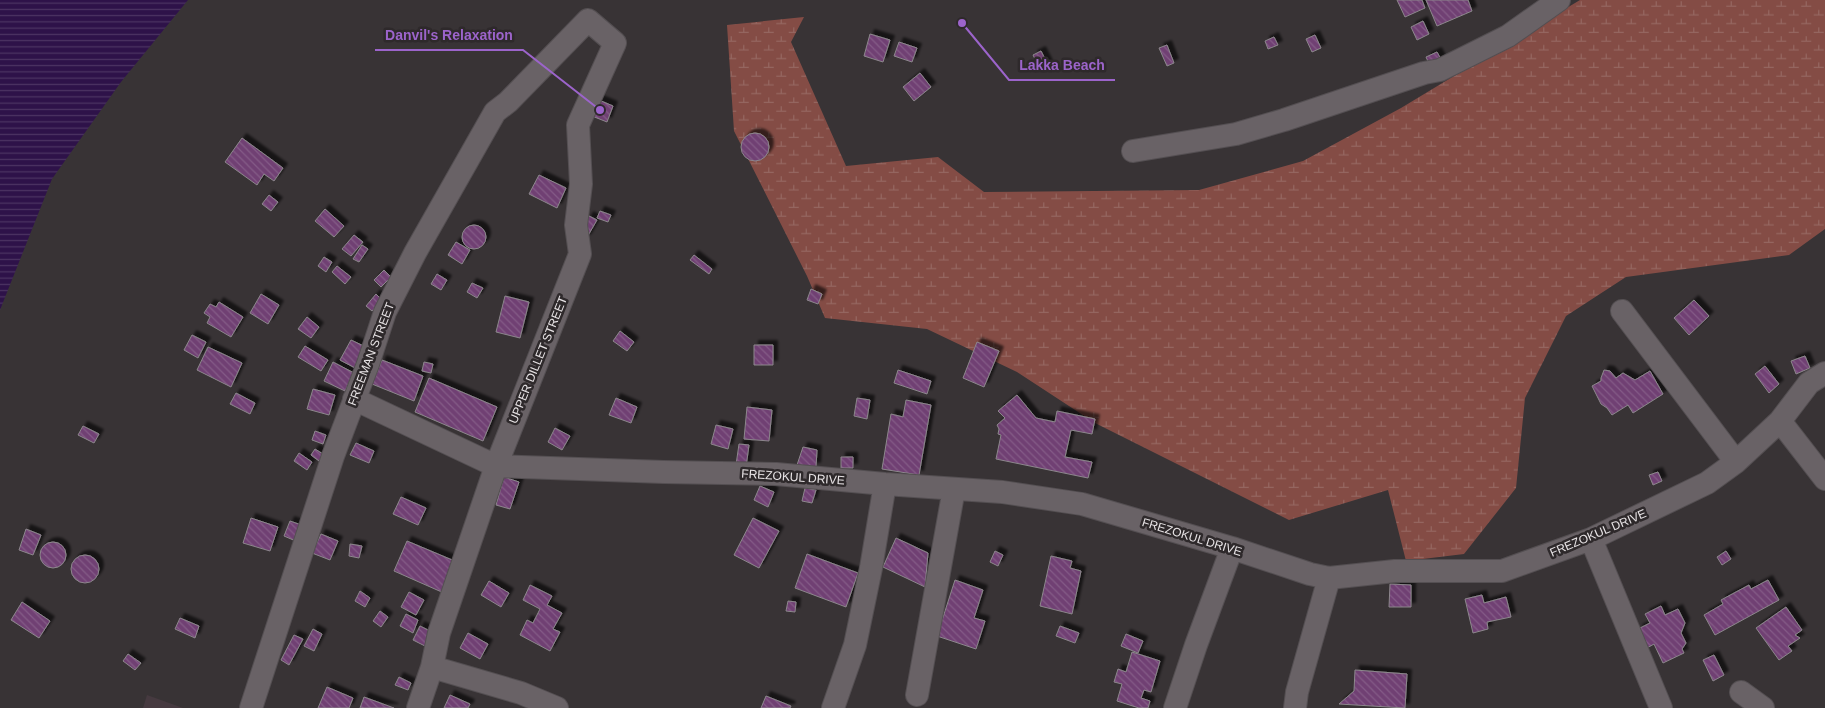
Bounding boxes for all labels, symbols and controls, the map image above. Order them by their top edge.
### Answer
callout: Danvil's Relaxation [375,21,523,50]
text: Danvil's Relaxation [385,27,513,43]
callout: Lakka Beach [1009,51,1115,80]
text: Lakka Beach [1019,57,1105,73]
street label: UPPER DILLET STREET [506,294,570,426]
street label: FREEMAN STREET [345,300,397,408]
street label: FREZOKUL DRIVE [741,466,845,488]
street label: FREZOKUL DRIVE [1548,506,1648,560]
street label: FREZOKUL DRIVE [1140,515,1244,559]

